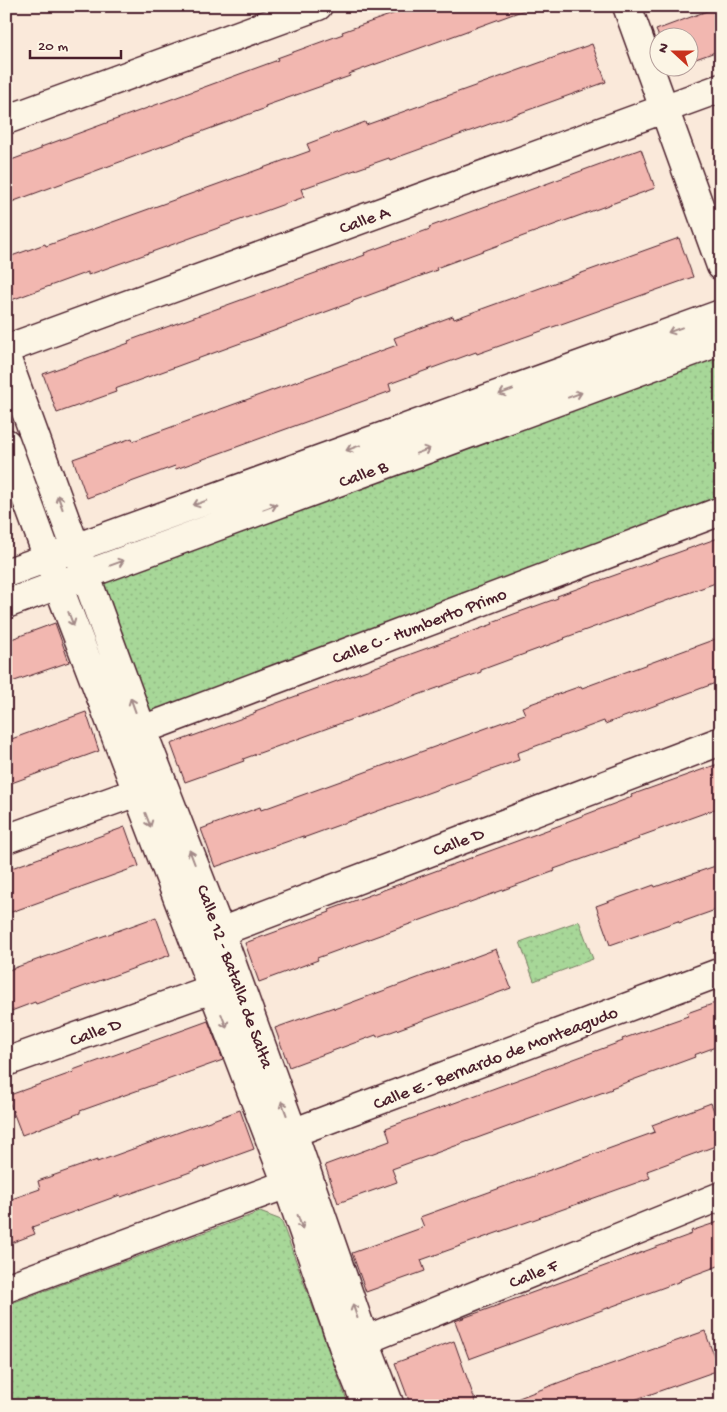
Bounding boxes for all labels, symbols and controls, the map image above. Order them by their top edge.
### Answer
scale bar [30,28,121,60]
north arrow [650,28,700,78]
text: 20 m [38,38,68,56]
text: N [655,41,674,56]
street label: Calle A [337,202,394,240]
one-way arrow [668,326,683,335]
one-way arrow [499,388,514,397]
one-way arrow [567,390,582,399]
one-way arrow [346,444,361,453]
one-way arrow [414,446,430,455]
street label: Calle B [337,457,392,494]
one-way arrow [55,495,64,511]
one-way arrow [193,499,209,508]
one-way arrow [262,502,277,511]
one-way arrow [109,558,125,567]
street label: Calle C - Humberto Primo [330,584,510,670]
one-way arrow [67,611,76,626]
one-way arrow [128,698,137,713]
one-way arrow [144,812,153,827]
street label: Calle D [430,824,488,863]
one-way arrow [186,850,196,865]
street label: Calle 12 - Batalla de Salta [191,882,277,1073]
street label: Calle E - Bernardo de Monteagudo [371,1003,621,1116]
one-way arrow [220,1013,229,1028]
street label: Calle D [67,1014,125,1052]
one-way arrow [279,1101,288,1116]
one-way arrow [296,1214,305,1229]
street label: Calle F [507,1256,562,1295]
one-way arrow [350,1304,359,1319]

